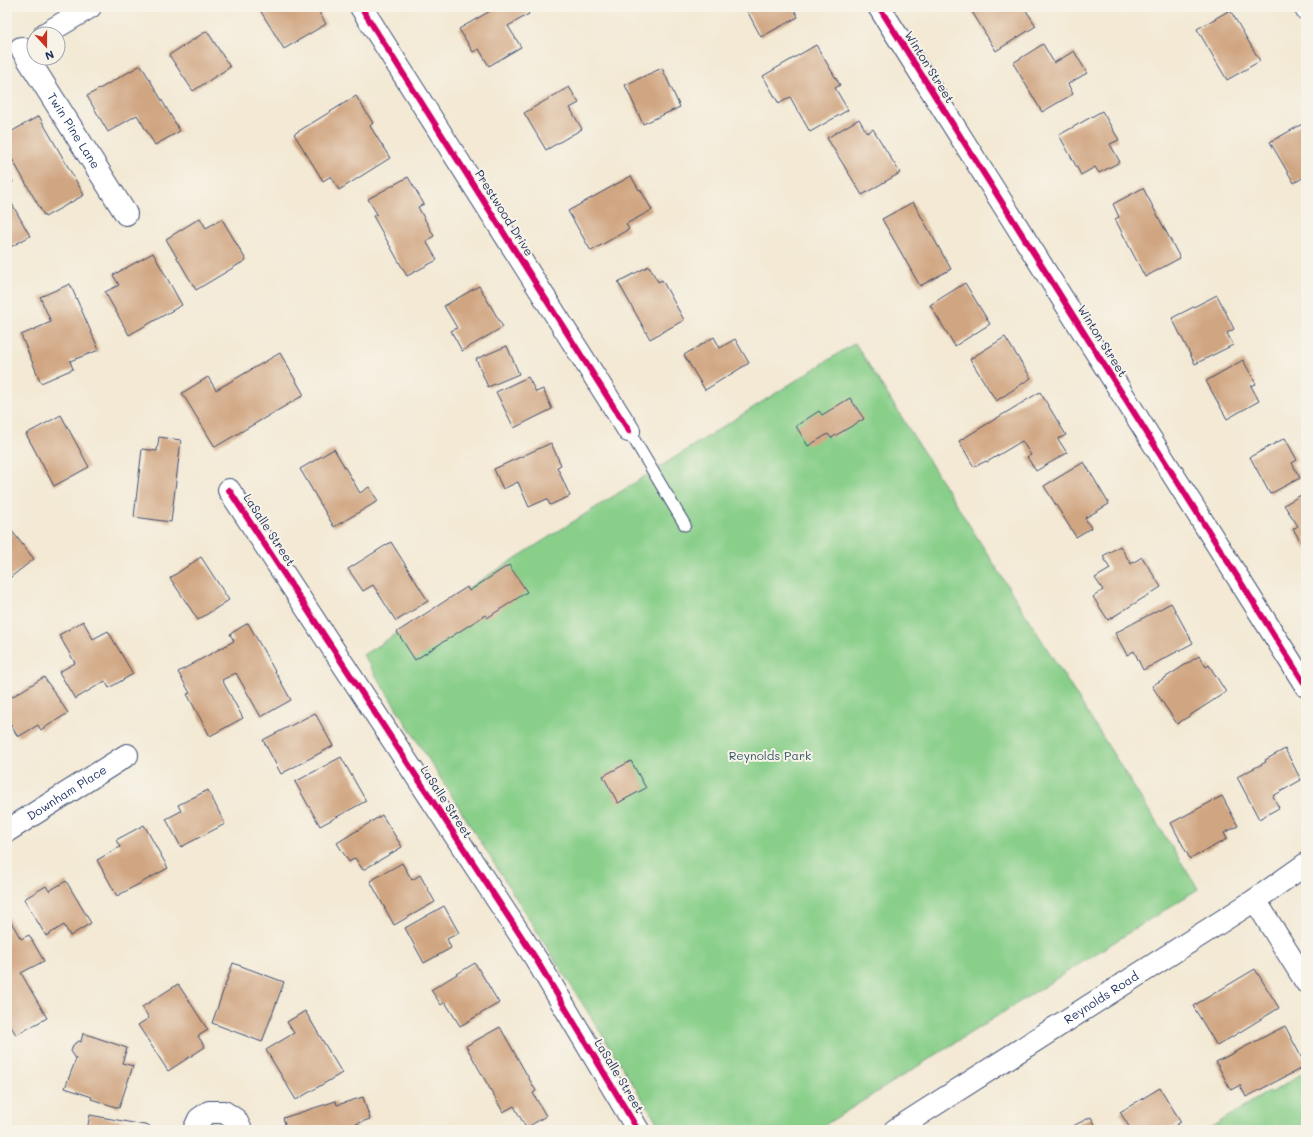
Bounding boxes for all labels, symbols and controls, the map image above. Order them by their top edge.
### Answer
north arrow [26,26,66,66]
street label: Winton Street [901,27,958,105]
text: N [43,47,56,64]
street label: Twin Pine Lane [44,89,104,171]
street label: Prestwood Drive [472,166,538,259]
street label: Winton Street [1074,301,1131,379]
street label: LaSalle Street [240,490,299,569]
park label: Reynolds Park [729,747,811,763]
street label: Downham Place [24,761,109,823]
street label: LaSalle Street [417,762,476,841]
street label: Reynolds Road [1061,967,1142,1027]
street label: LaSalle Street [591,1036,648,1115]

